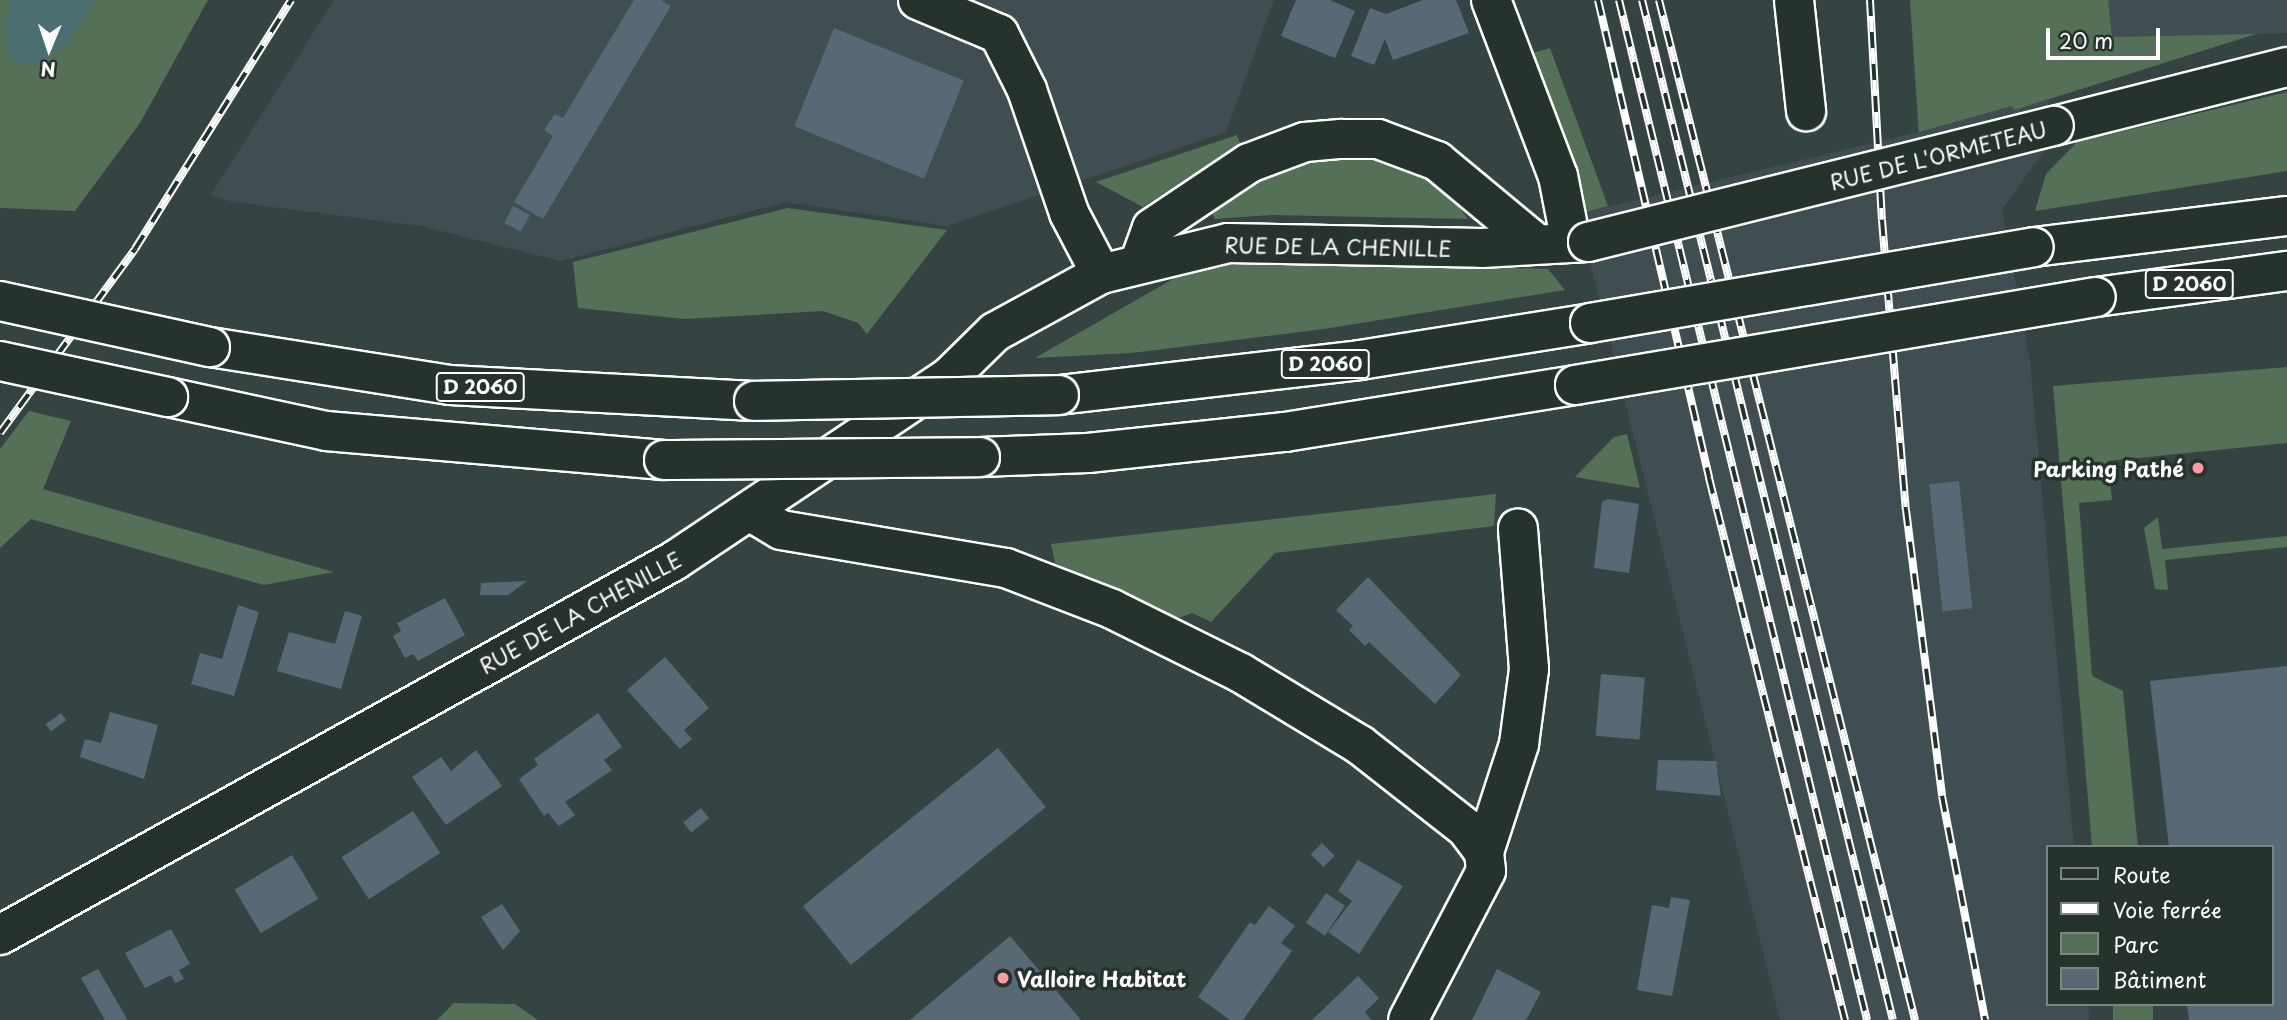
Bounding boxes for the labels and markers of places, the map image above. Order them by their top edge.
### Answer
place label: Parking Pathé [2032,455,2184,481]
marker: Parking Pathé [2190,460,2206,476]
place label: Valloire Habitat [1017,965,1188,991]
marker: Valloire Habitat [995,970,1011,986]

